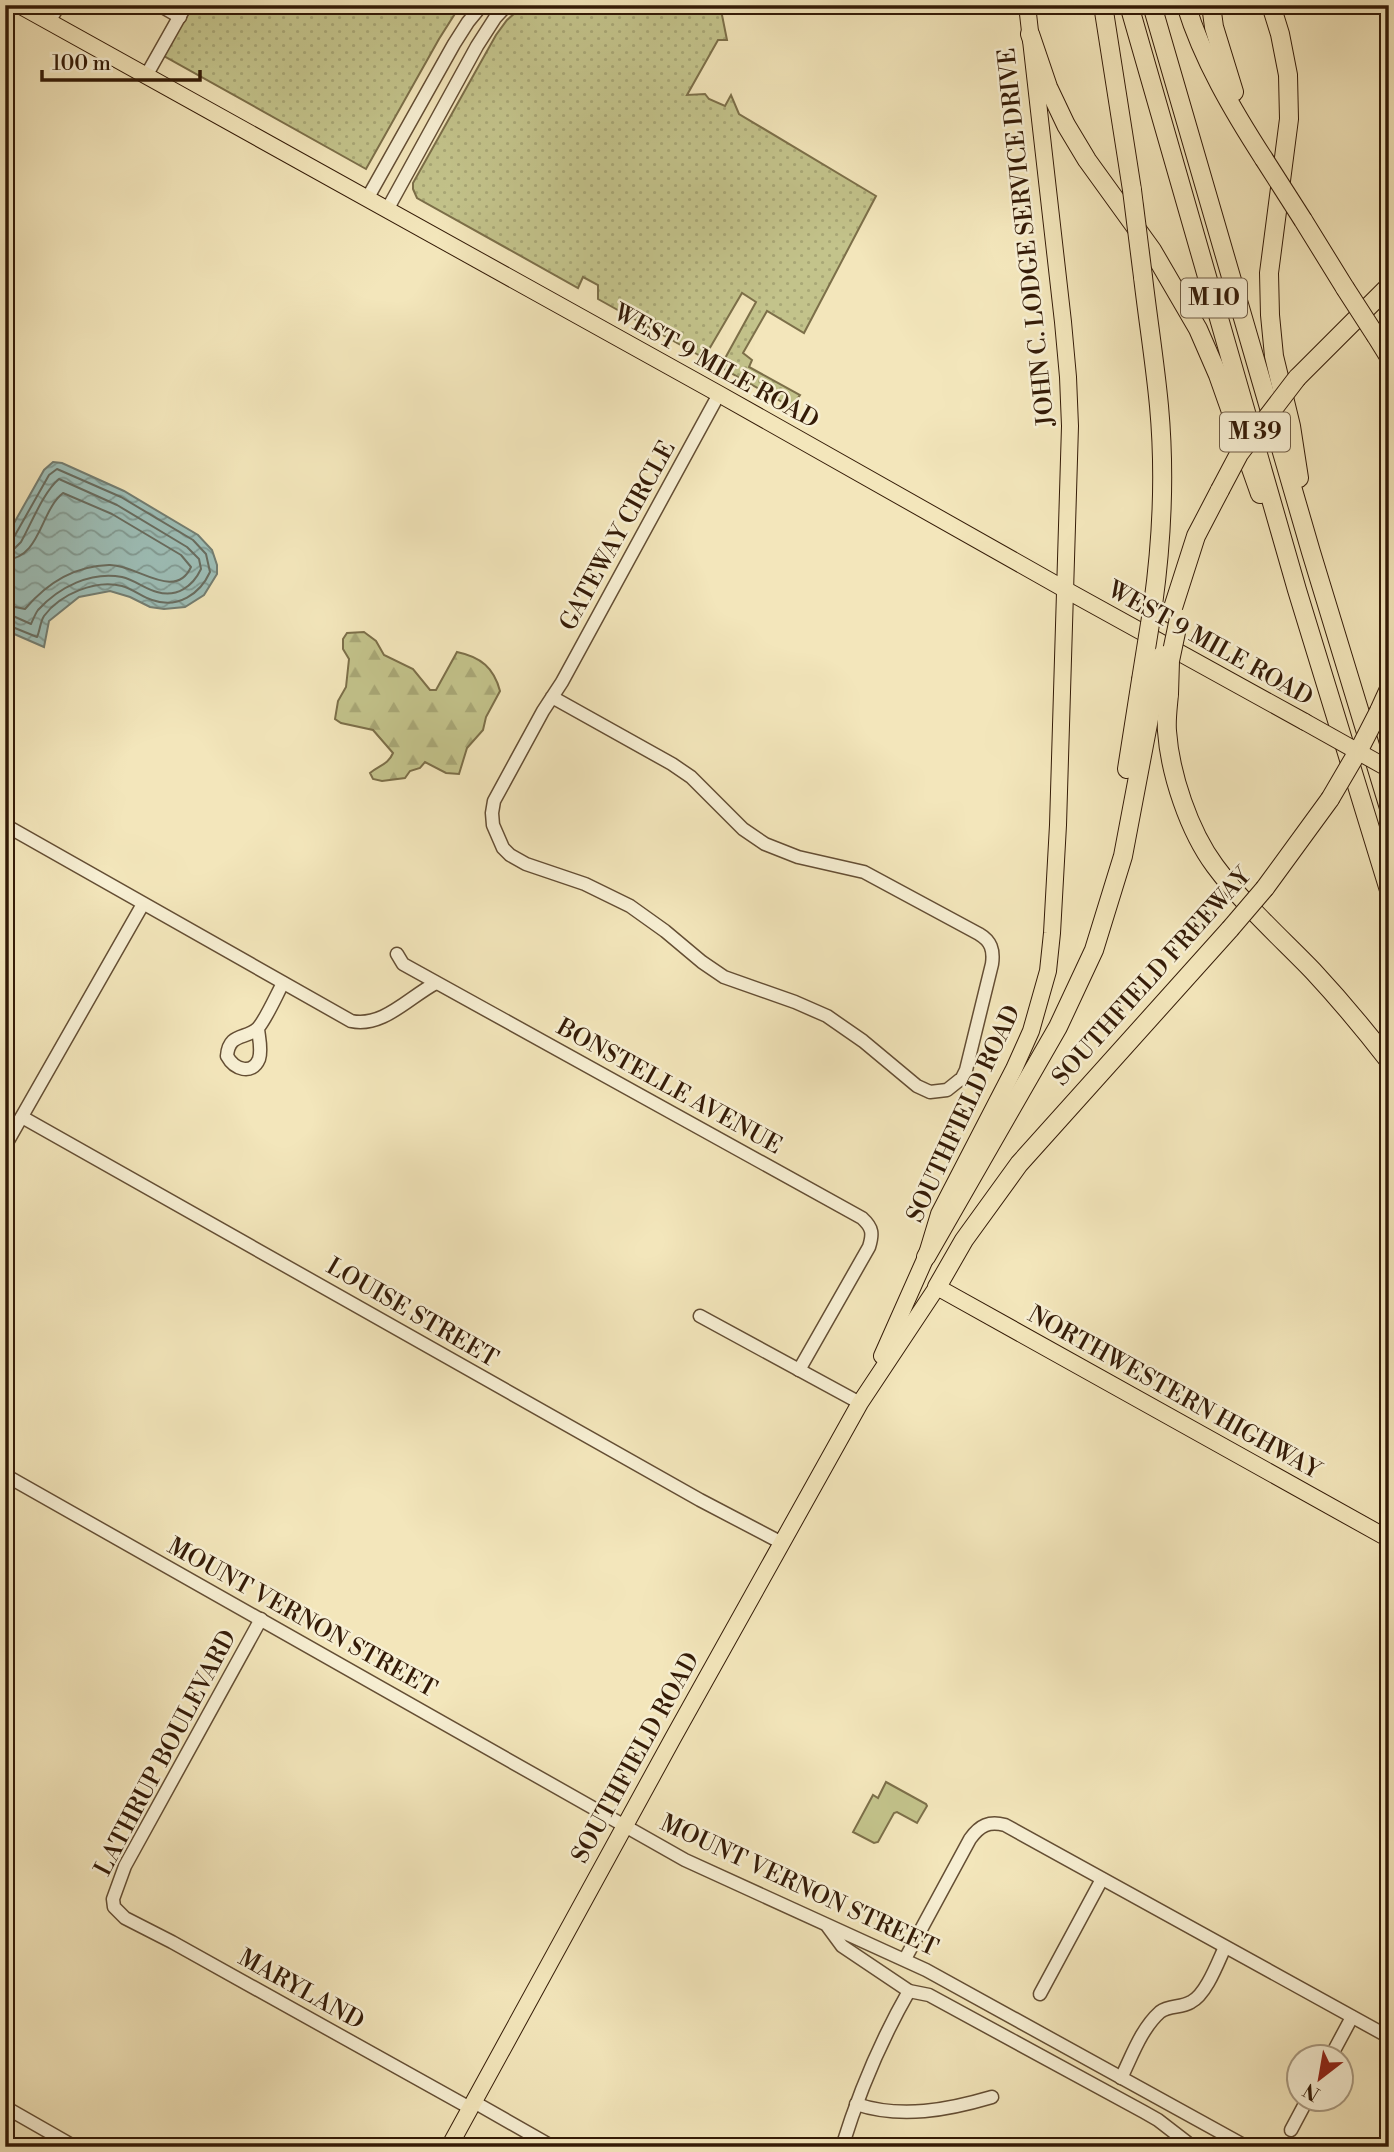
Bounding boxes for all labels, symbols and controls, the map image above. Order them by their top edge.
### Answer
scale bar [42,38,200,82]
street label: JOHN C. LODGE SERVICE DRIVE [992,46,1062,429]
text: 100 m [52,51,111,77]
road number: M 10 [1181,278,1247,318]
street label: WEST 9 MILE ROAD [607,298,824,436]
road number: M 39 [1220,412,1290,452]
street label: GATEWAY CIRCLE [553,436,683,636]
street label: WEST 9 MILE ROAD [1101,575,1318,713]
street label: SOUTHFIELD FREEWAY [1046,861,1259,1092]
street label: SOUTHFIELD ROAD [900,1001,1028,1227]
street label: BONSTELLE AVENUE [550,1012,787,1161]
street label: LOUISE STREET [321,1252,503,1374]
street label: NORTHWESTERN HIGHWAY [1022,1300,1327,1487]
street label: MOUNT VERNON STREET [162,1531,442,1705]
street label: LATHRUP BOULEVARD [88,1625,244,1881]
street label: SOUTHFIELD ROAD [566,1647,706,1869]
street label: MOUNT VERNON STREET [655,1808,943,1964]
street label: MARYLAND [233,1943,369,2037]
north arrow [1286,2044,1356,2114]
text: N [1299,2078,1324,2106]

